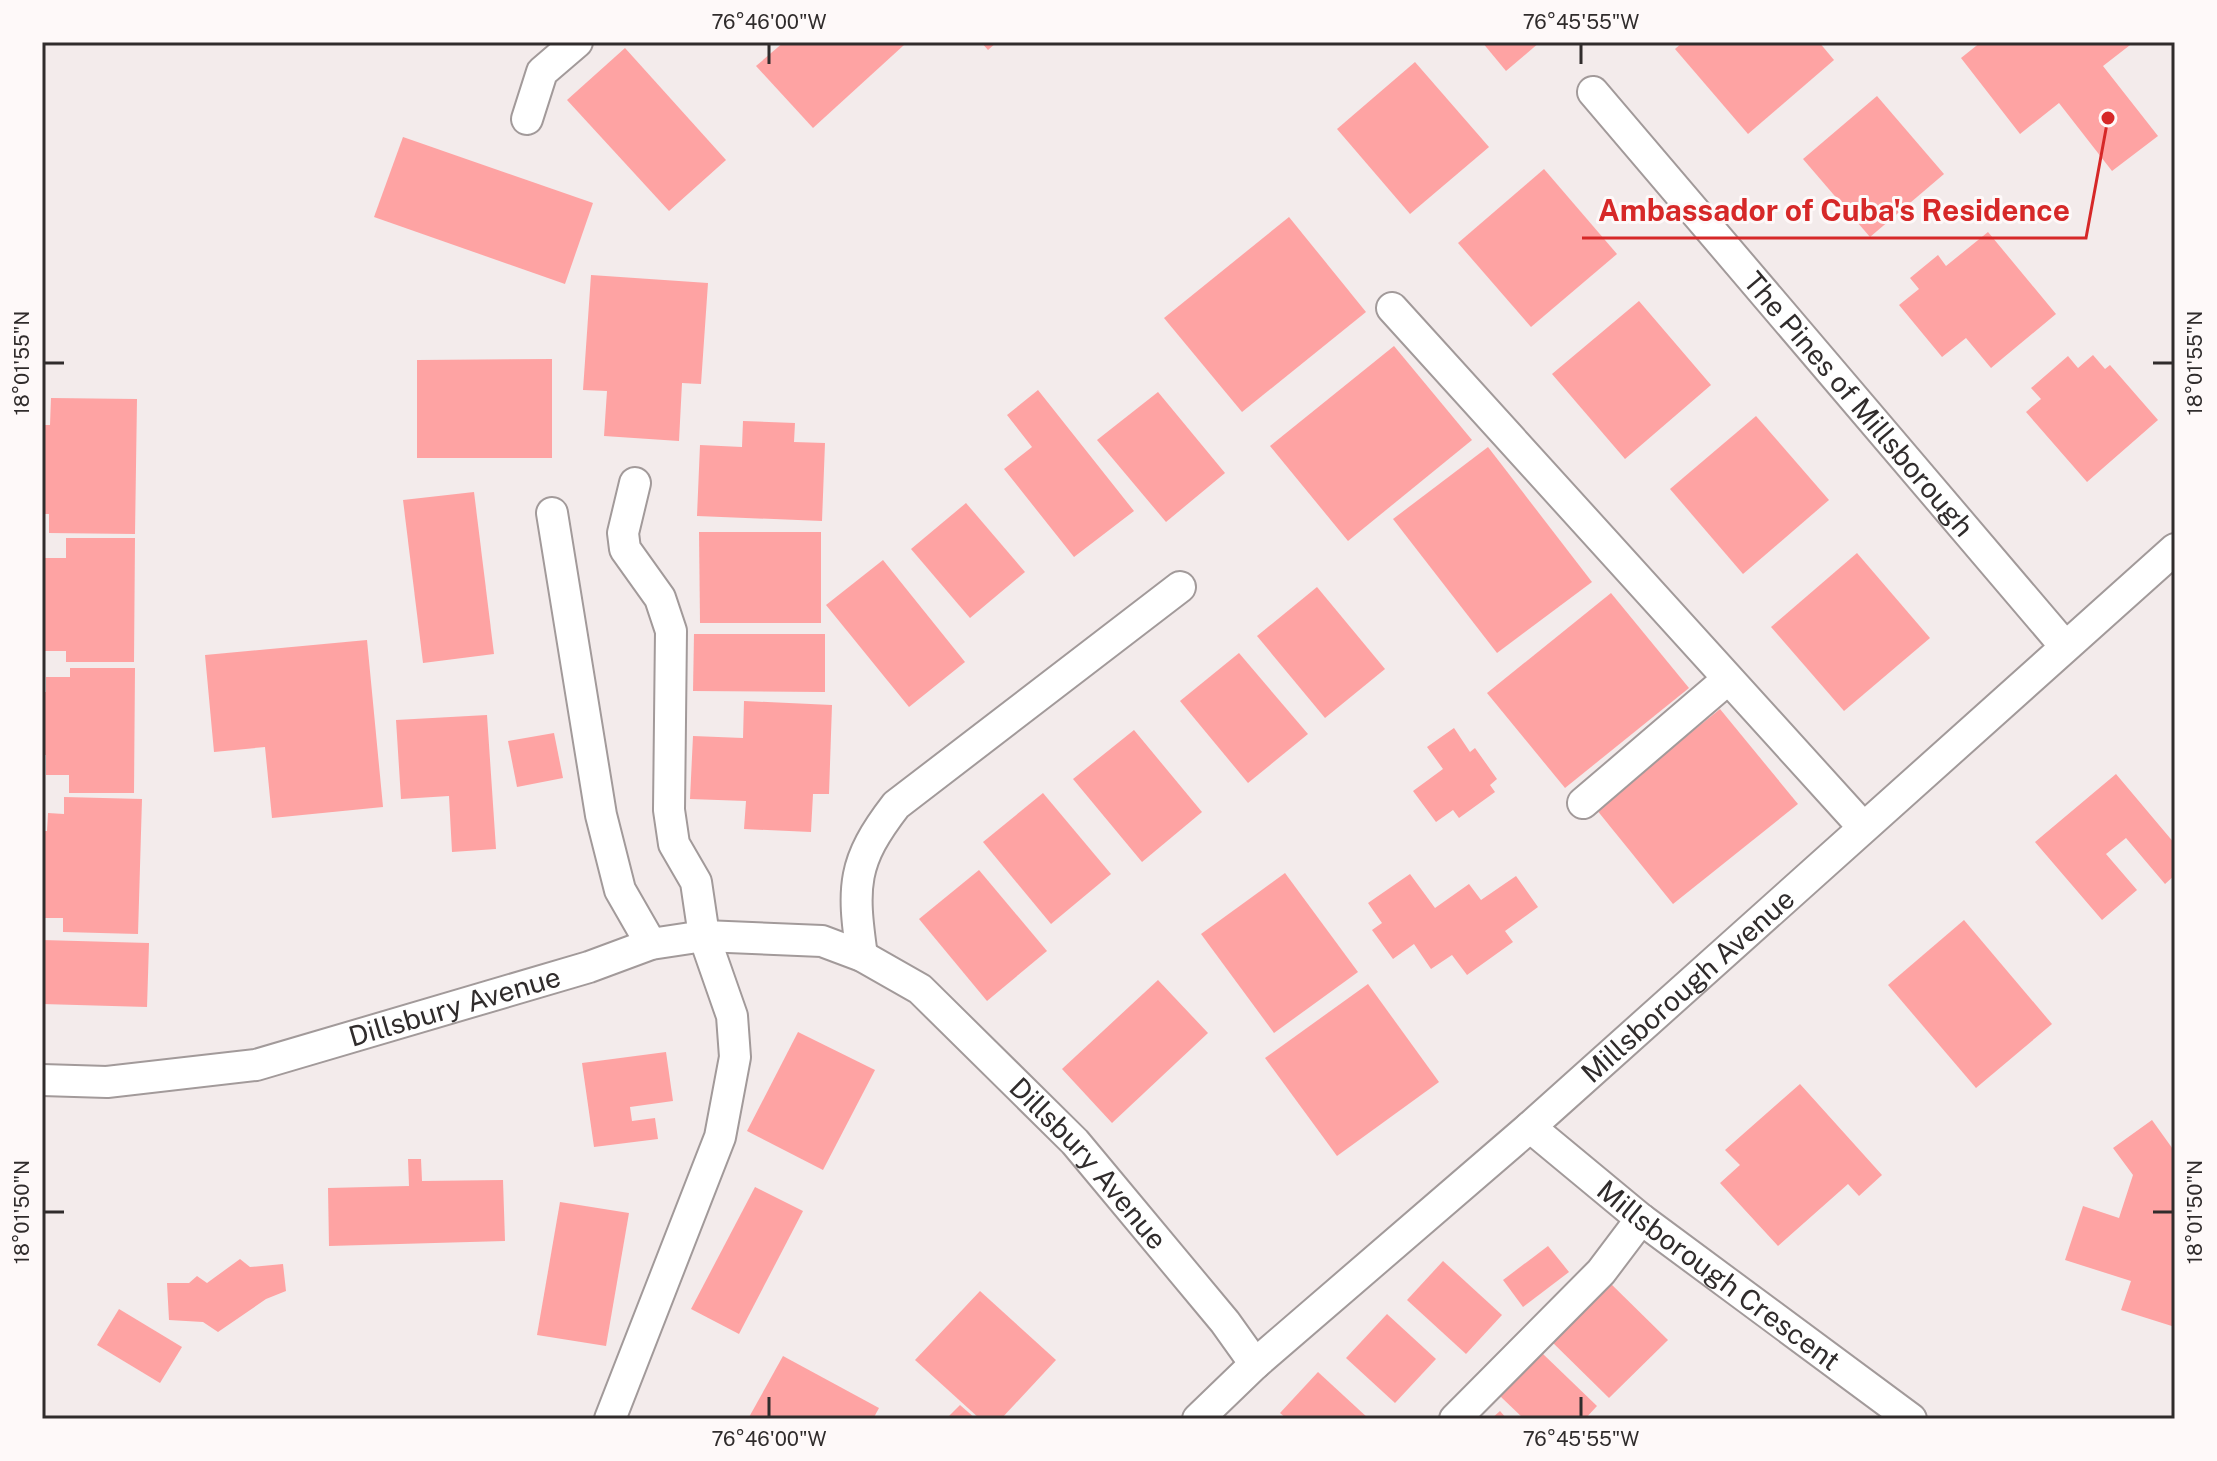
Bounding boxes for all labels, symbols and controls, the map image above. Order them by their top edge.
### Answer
text: 76°46'00"W [711,10,827,34]
text: 76°45'55"W [1523,10,1639,34]
callout: Ambassador of Cuba's Residence [1582,184,2086,238]
text: Ambassador of Cuba's Residence [1598,192,2070,228]
street label: The Pines of Millsborough [1737,265,1981,543]
text: 18°01'55"N [10,311,34,415]
text: 18°01'55"N [2183,311,2207,415]
street label: Millsborough Avenue [1574,882,1800,1089]
street label: Dillsbury Avenue [345,959,564,1053]
street label: Dillsbury Avenue [1003,1070,1174,1256]
text: 18°01'50"N [10,1160,34,1264]
text: 18°01'50"N [2183,1160,2207,1264]
street label: Millsborough Crescent [1591,1173,1847,1377]
text: 76°46'00"W [711,1427,827,1451]
text: 76°45'55"W [1523,1427,1639,1451]

